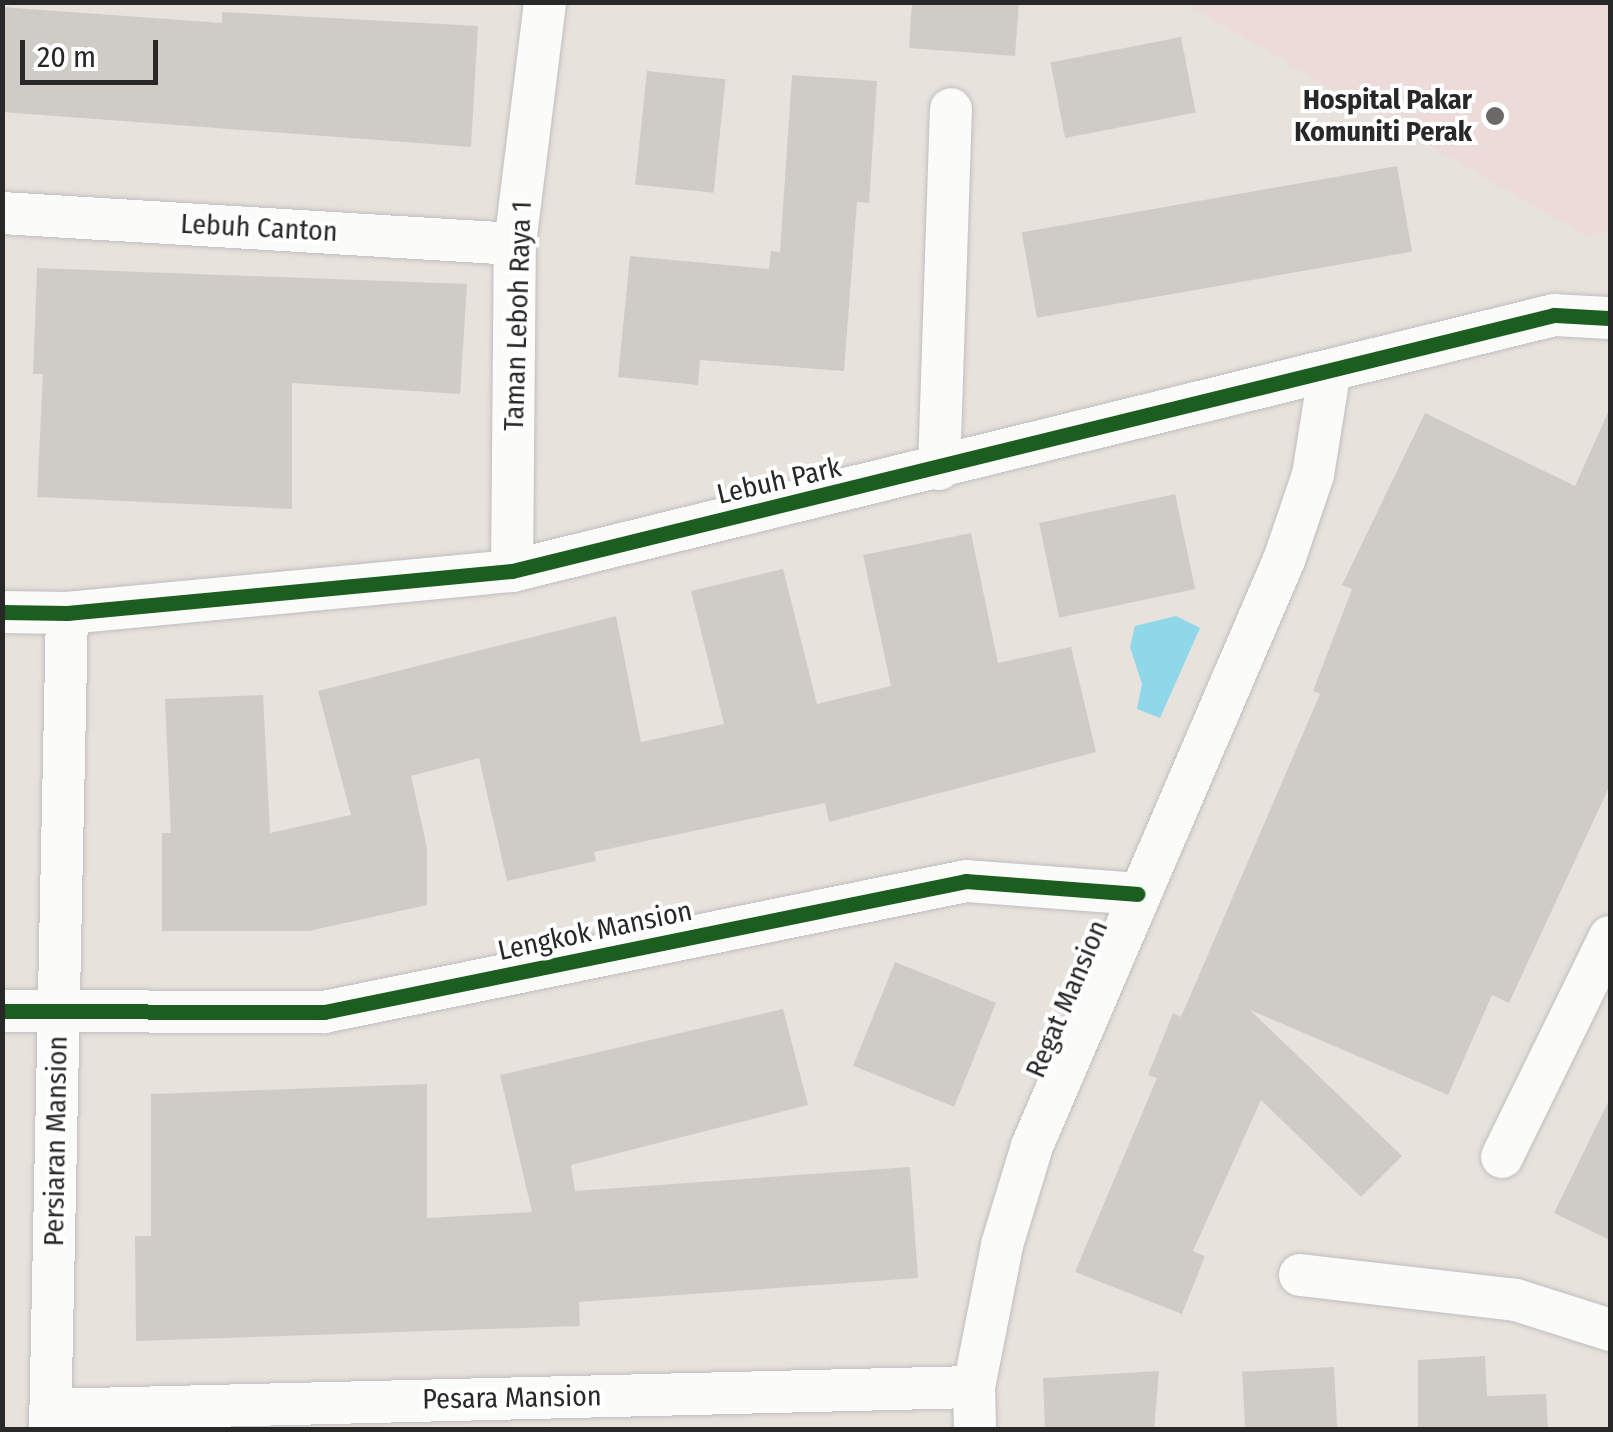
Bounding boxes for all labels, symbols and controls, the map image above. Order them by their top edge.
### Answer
scale bar [25,20,162,82]
text: 20 m [37,39,96,75]
place label: Hospital Pakar Komuniti Perak [1294,83,1472,149]
marker: Hospital Pakar Komuniti Perak [1482,103,1508,129]
street label: Taman Leboh Raya 1 [497,200,539,432]
street label: Lebuh Canton [180,207,338,249]
street label: Lebuh Park [714,450,844,512]
street label: Lengkok Mansion [495,894,695,968]
street label: Regat Mansion [1019,915,1115,1083]
street label: Persiaran Mansion [37,1035,75,1247]
street label: Pesara Mansion [422,1380,602,1416]

